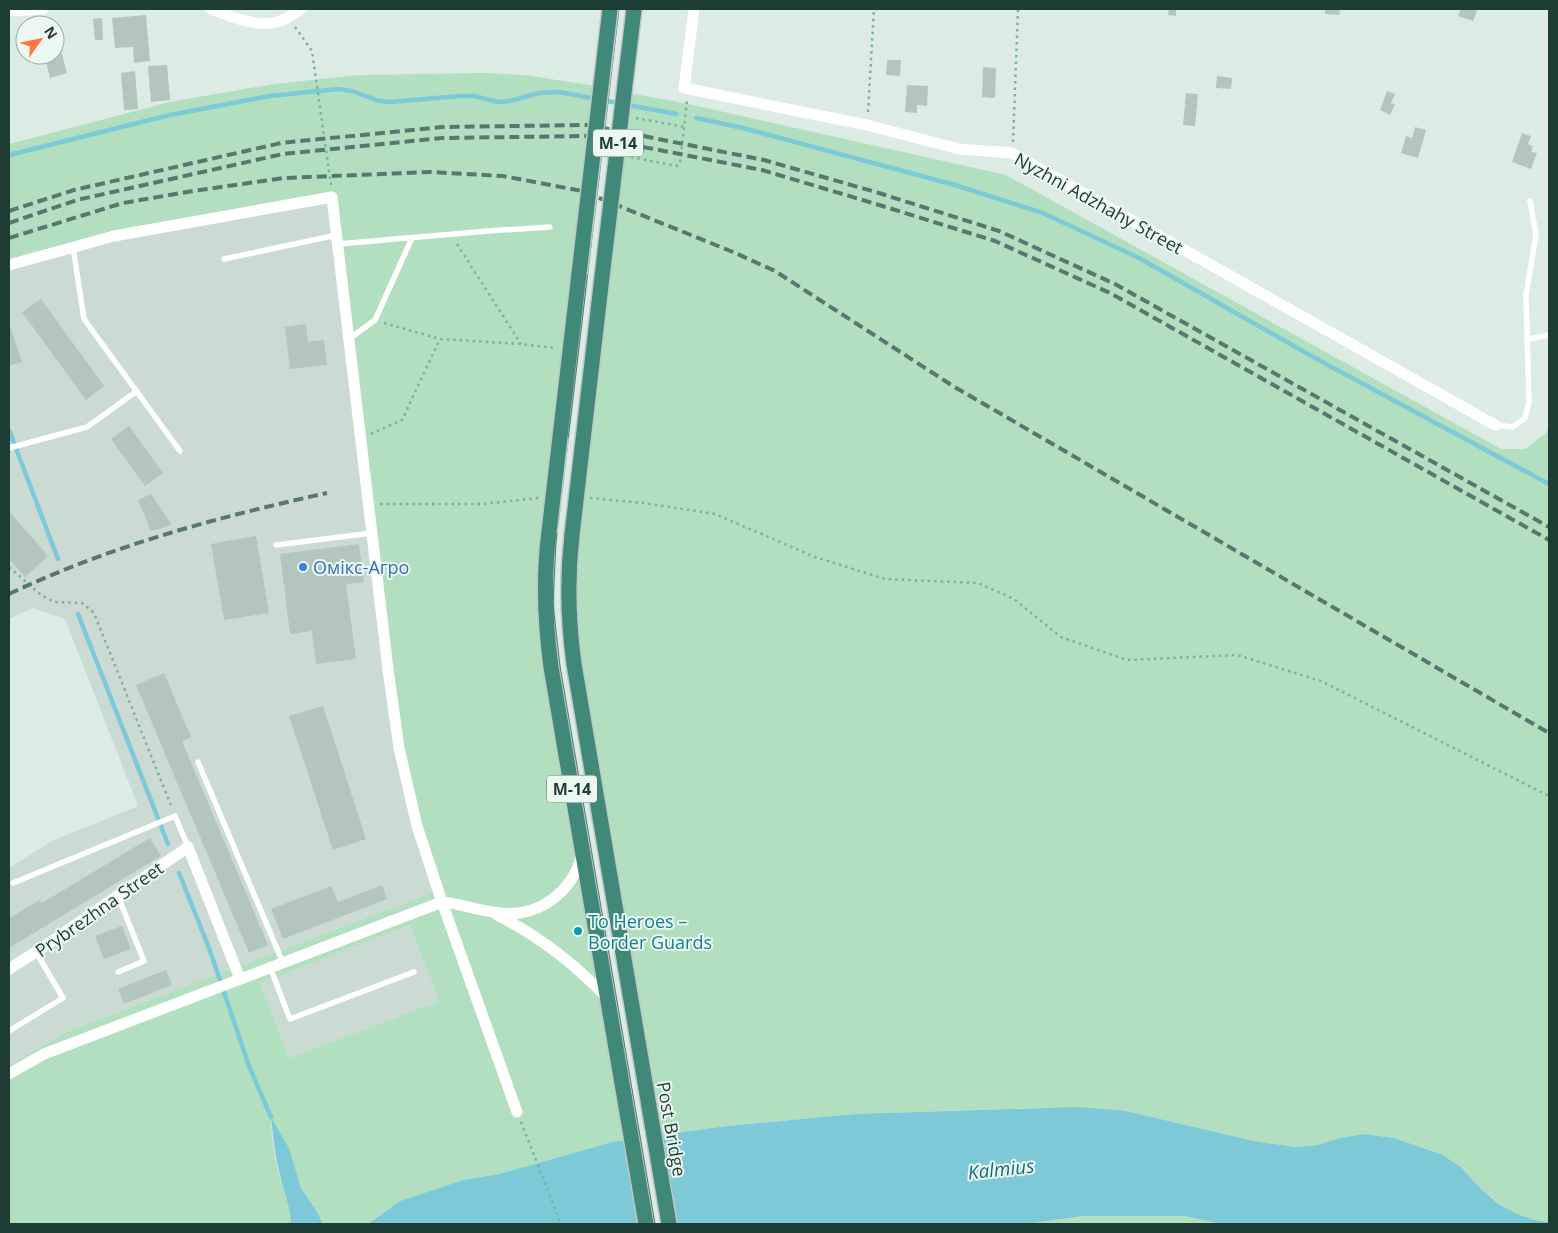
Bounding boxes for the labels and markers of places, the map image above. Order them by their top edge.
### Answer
place label: Омiкс-Агро [313,555,409,579]
marker: Омiкс-Агро [297,561,309,573]
place label: To Heroes – Border Guards [588,909,712,954]
marker: To Heroes – Border Guards [572,925,584,937]

